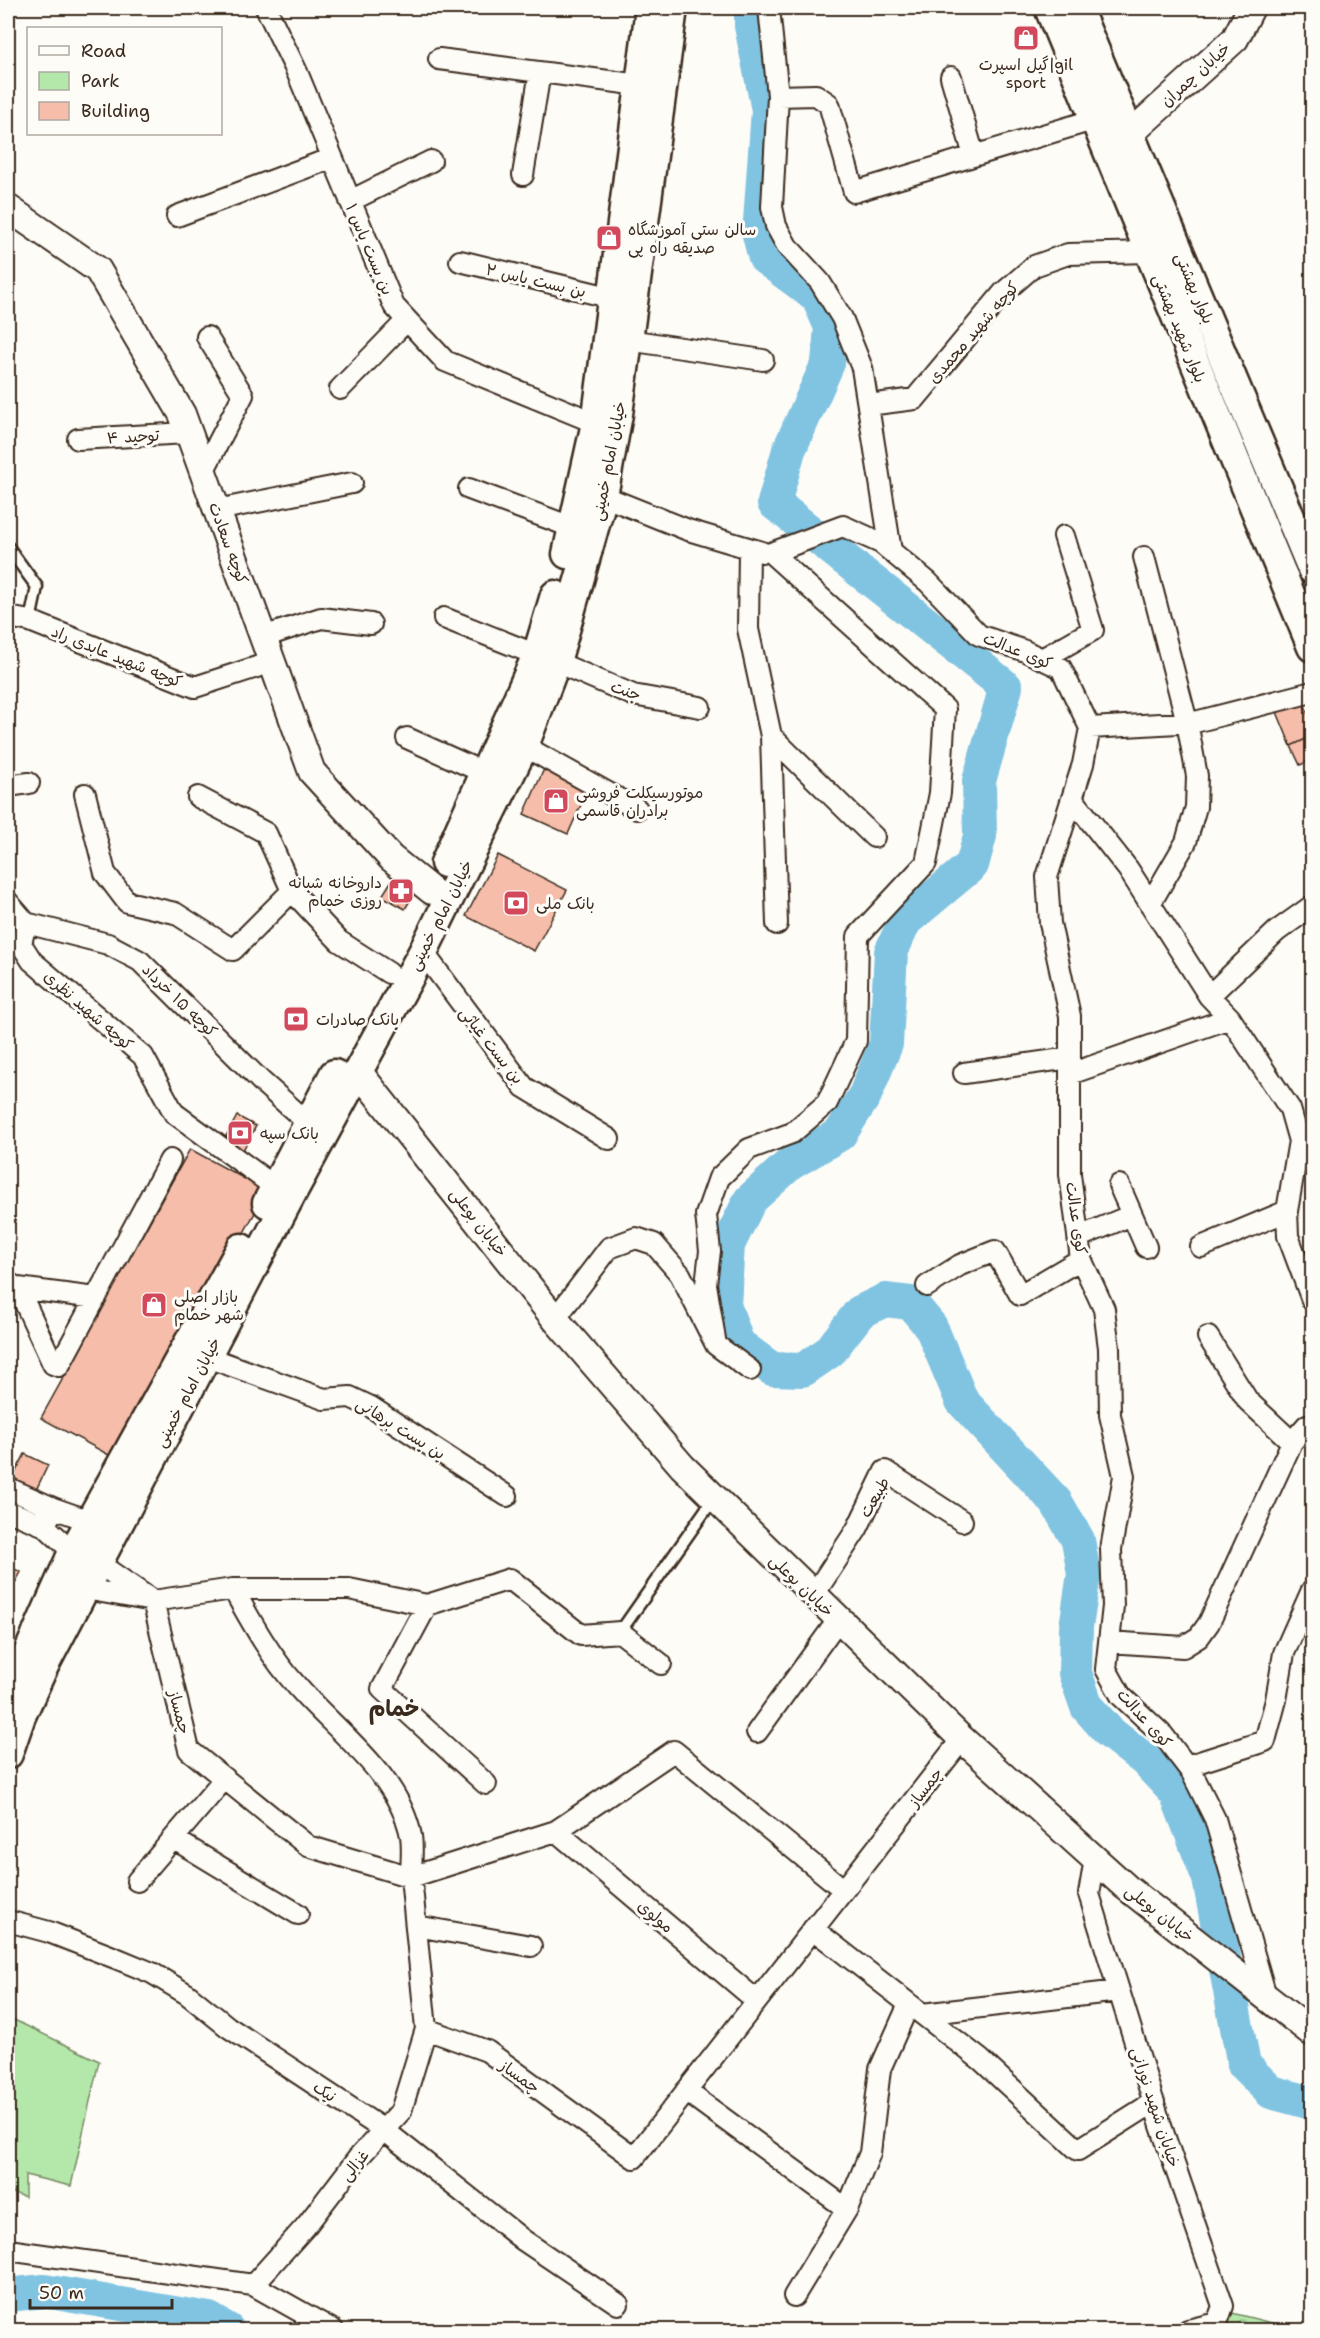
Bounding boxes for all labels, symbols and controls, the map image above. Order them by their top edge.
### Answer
shop icon: گیل اسپرت|gil sport [1011,23,1041,53]
legend [27,27,222,135]
street label: خیابان چمران [1156,38,1235,111]
text: Road [81,39,126,63]
place label: گیل اسپرت|gil sport [979,54,1073,93]
text: Park [81,69,120,93]
text: Building [81,99,150,123]
street label: بن بست یاس ۱ [341,200,398,298]
place label: سالن ستی آموزشگاه صدیقه راه پی [628,219,756,258]
shop icon: سالن ستی آموزشگاه صدیقه راه پی [594,223,624,253]
street label: بلوار بهشتی [1170,249,1219,327]
street label: بن بست یاس ۲ [484,259,588,302]
street label: بلوار شهید بهشتی [1148,271,1211,386]
street label: کوچه شهید محمدی [923,277,1024,388]
street label: خیابان امام خمینی [587,399,632,523]
street label: توحید ۴ [106,425,160,448]
street label: کوچه سعادت [204,499,253,587]
street label: کوچه شهید عابدی راد [48,621,185,692]
street label: کوی عدالت [980,627,1056,674]
street label: جنت [608,676,644,705]
place label: موتورسیکلت فروشی برادران قاسمی [576,782,703,821]
shop icon: موتورسیکلت فروشی برادران قاسمی [541,786,571,816]
street label: خیابان امام خمینی [404,856,479,975]
place label: داروخانه شبانه روزی خمام [288,872,382,913]
pharmacy icon: داروخانه شبانه روزی خمام [386,876,416,906]
bank icon: بانک ملی [501,888,531,918]
place label: بانک ملی [536,893,595,914]
street label: کوچه ۱۵ خرداد [137,959,222,1042]
street label: کوچه شهید نظری [40,966,138,1055]
street label: بن بست غیاثی [455,1002,528,1088]
bank icon: بانک صادرات [281,1004,311,1034]
place label: بانک صادرات [316,1009,399,1030]
bank icon: بانک سپه [225,1118,255,1148]
place label: بانک سپه [260,1123,319,1144]
street label: کوی عدالت [1061,1180,1092,1256]
street label: خیابان بوعلی [445,1184,512,1261]
place label: بازار اصلی شهر خمام [174,1286,244,1327]
shop icon: بازار اصلی شهر خمام [139,1290,169,1320]
street label: خیابان امام خمینی [150,1334,227,1452]
street label: بن بست برهانی [352,1393,449,1464]
street label: طبيعت [854,1473,894,1521]
street label: خیابان بوعلی [765,1549,838,1621]
street label: کوی عدالت [1112,1684,1177,1753]
street label: چمساز [163,1686,195,1736]
district label: خمام [369,1694,419,1725]
street label: چمساز [902,1763,947,1813]
street label: خیابان بوعلی [1121,1880,1198,1947]
street label: مولوی [633,1895,678,1937]
street label: خیابان شهید نورانی [1126,2044,1185,2170]
street label: چمساز [494,2054,544,2098]
street label: نیک [309,2076,340,2107]
street label: غزالی [335,2145,373,2185]
scale bar [30,2272,172,2310]
text: 50 m [39,2281,84,2305]

